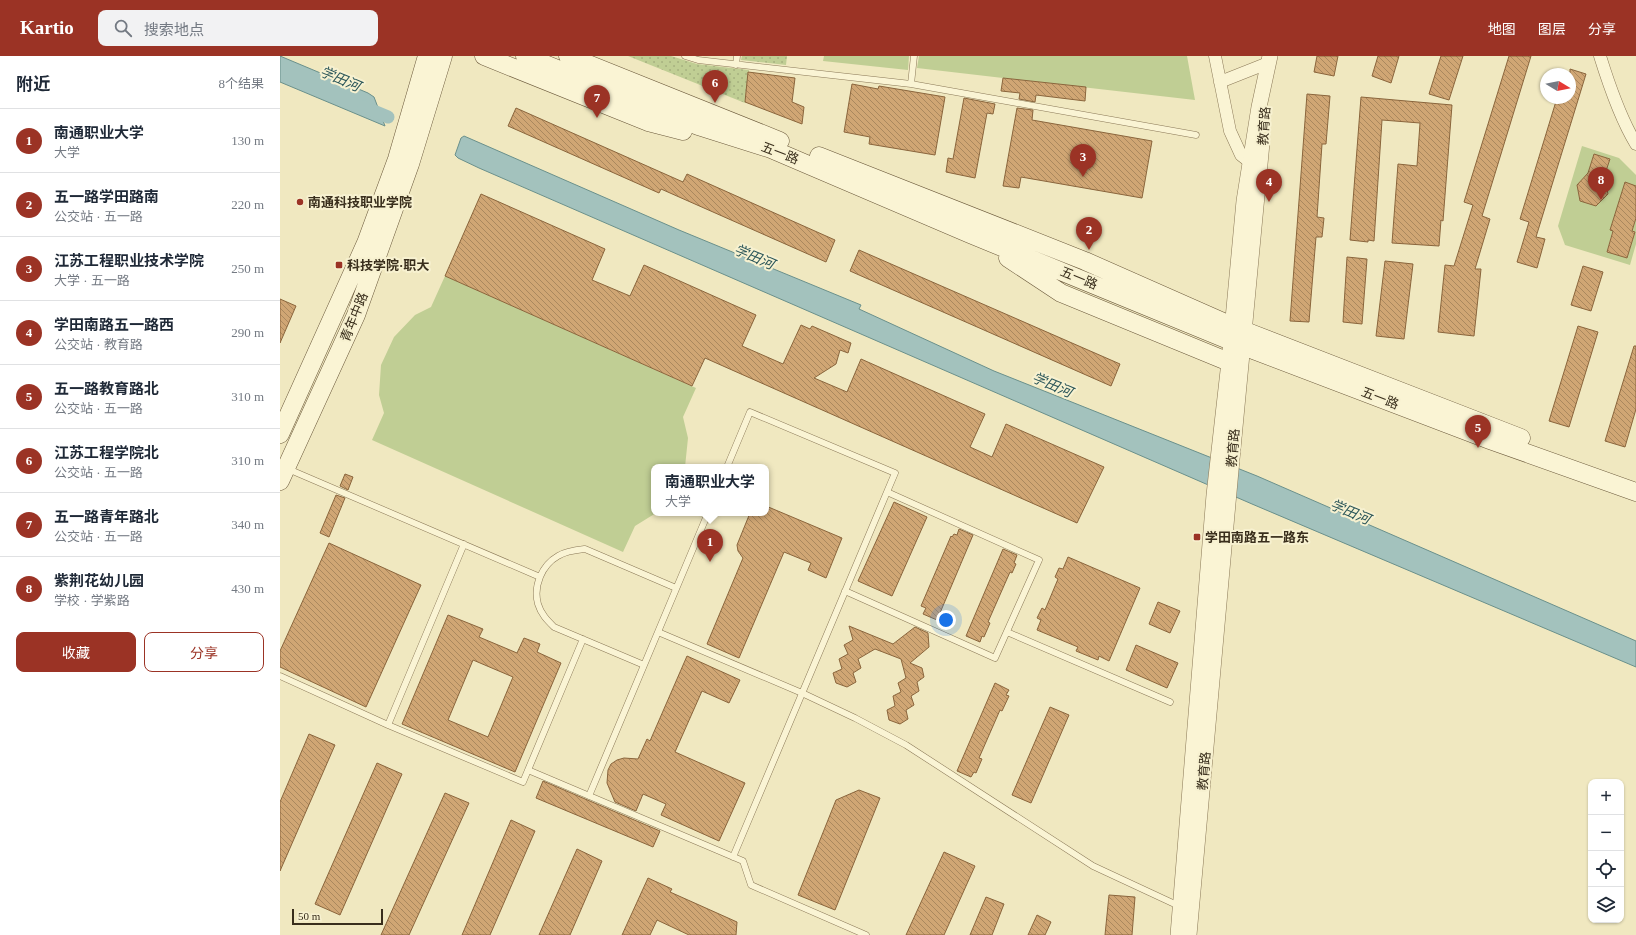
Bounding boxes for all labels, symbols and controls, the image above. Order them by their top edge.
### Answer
search box [98,10,378,46]
text: Kartio [20,17,74,38]
icon: search [112,17,134,39]
text: 搜索地点 [144,22,204,38]
text: 地图 [1488,22,1516,37]
text: 图层 [1538,22,1566,37]
text: 分享 [1588,22,1616,37]
water label: 学田河 [318,64,365,95]
north arrow [1540,68,1576,104]
pin: 6 [702,70,728,103]
text: 附近 [16,75,50,94]
text: 8个结果 [218,76,264,91]
pin: 7 [584,85,610,118]
street label: 教育路 [1255,106,1273,146]
text: 南通职业大学 [54,125,144,141]
text: 1 [26,133,32,148]
text: 130 m [231,133,264,148]
street label: 五一路 [759,139,801,167]
pin: 3 [1070,144,1096,177]
text: 大学 [54,145,80,160]
pin: 8 [1588,167,1614,200]
pin: 4 [1256,169,1282,202]
text: 五一路学田路南 [54,189,159,205]
place label: 南通科技职业学院 [308,195,412,210]
text: 2 [26,197,32,212]
text: 220 m [231,197,264,212]
marker: 南通科技职业学院 [295,197,305,207]
text: 公交站 · 五一路 [54,209,143,224]
pin: 2 [1076,217,1102,250]
water label: 学田河 [732,242,779,273]
text: 江苏工程职业技术学院 [54,253,204,269]
place label: 科技学院·职大 [347,258,429,273]
marker: 科技学院·职大 [334,260,344,270]
text: 3 [26,261,32,276]
text: 250 m [231,261,264,276]
street label: 五一路 [1058,264,1100,292]
text: 大学 · 五一路 [54,273,130,288]
street label: 青年中路 [337,290,371,344]
text: 学田南路五一路西 [54,317,174,333]
text: 4 [26,325,32,340]
text: 290 m [231,325,264,340]
text: 公交站 · 教育路 [54,337,143,352]
water label: 学田河 [1030,370,1077,401]
text: 五一路教育路北 [54,381,159,397]
street label: 五一路 [1359,384,1401,412]
text: 5 [26,389,32,404]
text: 310 m [231,389,264,404]
text: 公交站 · 五一路 [54,401,143,416]
pin: 5 [1465,415,1491,448]
street label: 教育路 [1224,428,1242,468]
text: 江苏工程学院北 [54,445,159,461]
text: 6 [26,453,32,468]
text: 310 m [231,453,264,468]
popup [651,464,769,516]
text: 公交站 · 五一路 [54,465,143,480]
text: 南通职业大学 [665,474,755,490]
text: 大学 [665,494,691,509]
water label: 学田河 [1328,497,1375,528]
text: 五一路青年路北 [54,509,159,525]
text: 7 [26,517,32,532]
text: 340 m [231,517,264,532]
text: 公交站 · 五一路 [54,529,143,544]
pin: 1 [697,529,723,562]
place label: 学田南路五一路东 [1205,530,1309,545]
marker: 学田南路五一路东 [1192,532,1202,542]
text: 紫荆花幼儿园 [54,573,144,589]
text: 8 [26,581,32,596]
text: 430 m [231,581,264,596]
text: 学校 · 学紫路 [54,593,130,608]
your location [936,610,956,630]
button: 收藏 [16,632,136,672]
button: 分享 [144,632,264,672]
street label: 教育路 [1195,751,1213,791]
map controls [1588,779,1624,923]
button: + [1588,779,1624,815]
button: − [1588,815,1624,851]
button: locate [1588,851,1624,887]
button: layers [1588,887,1624,923]
scale bar [292,907,383,926]
text: 50 m [298,910,320,922]

